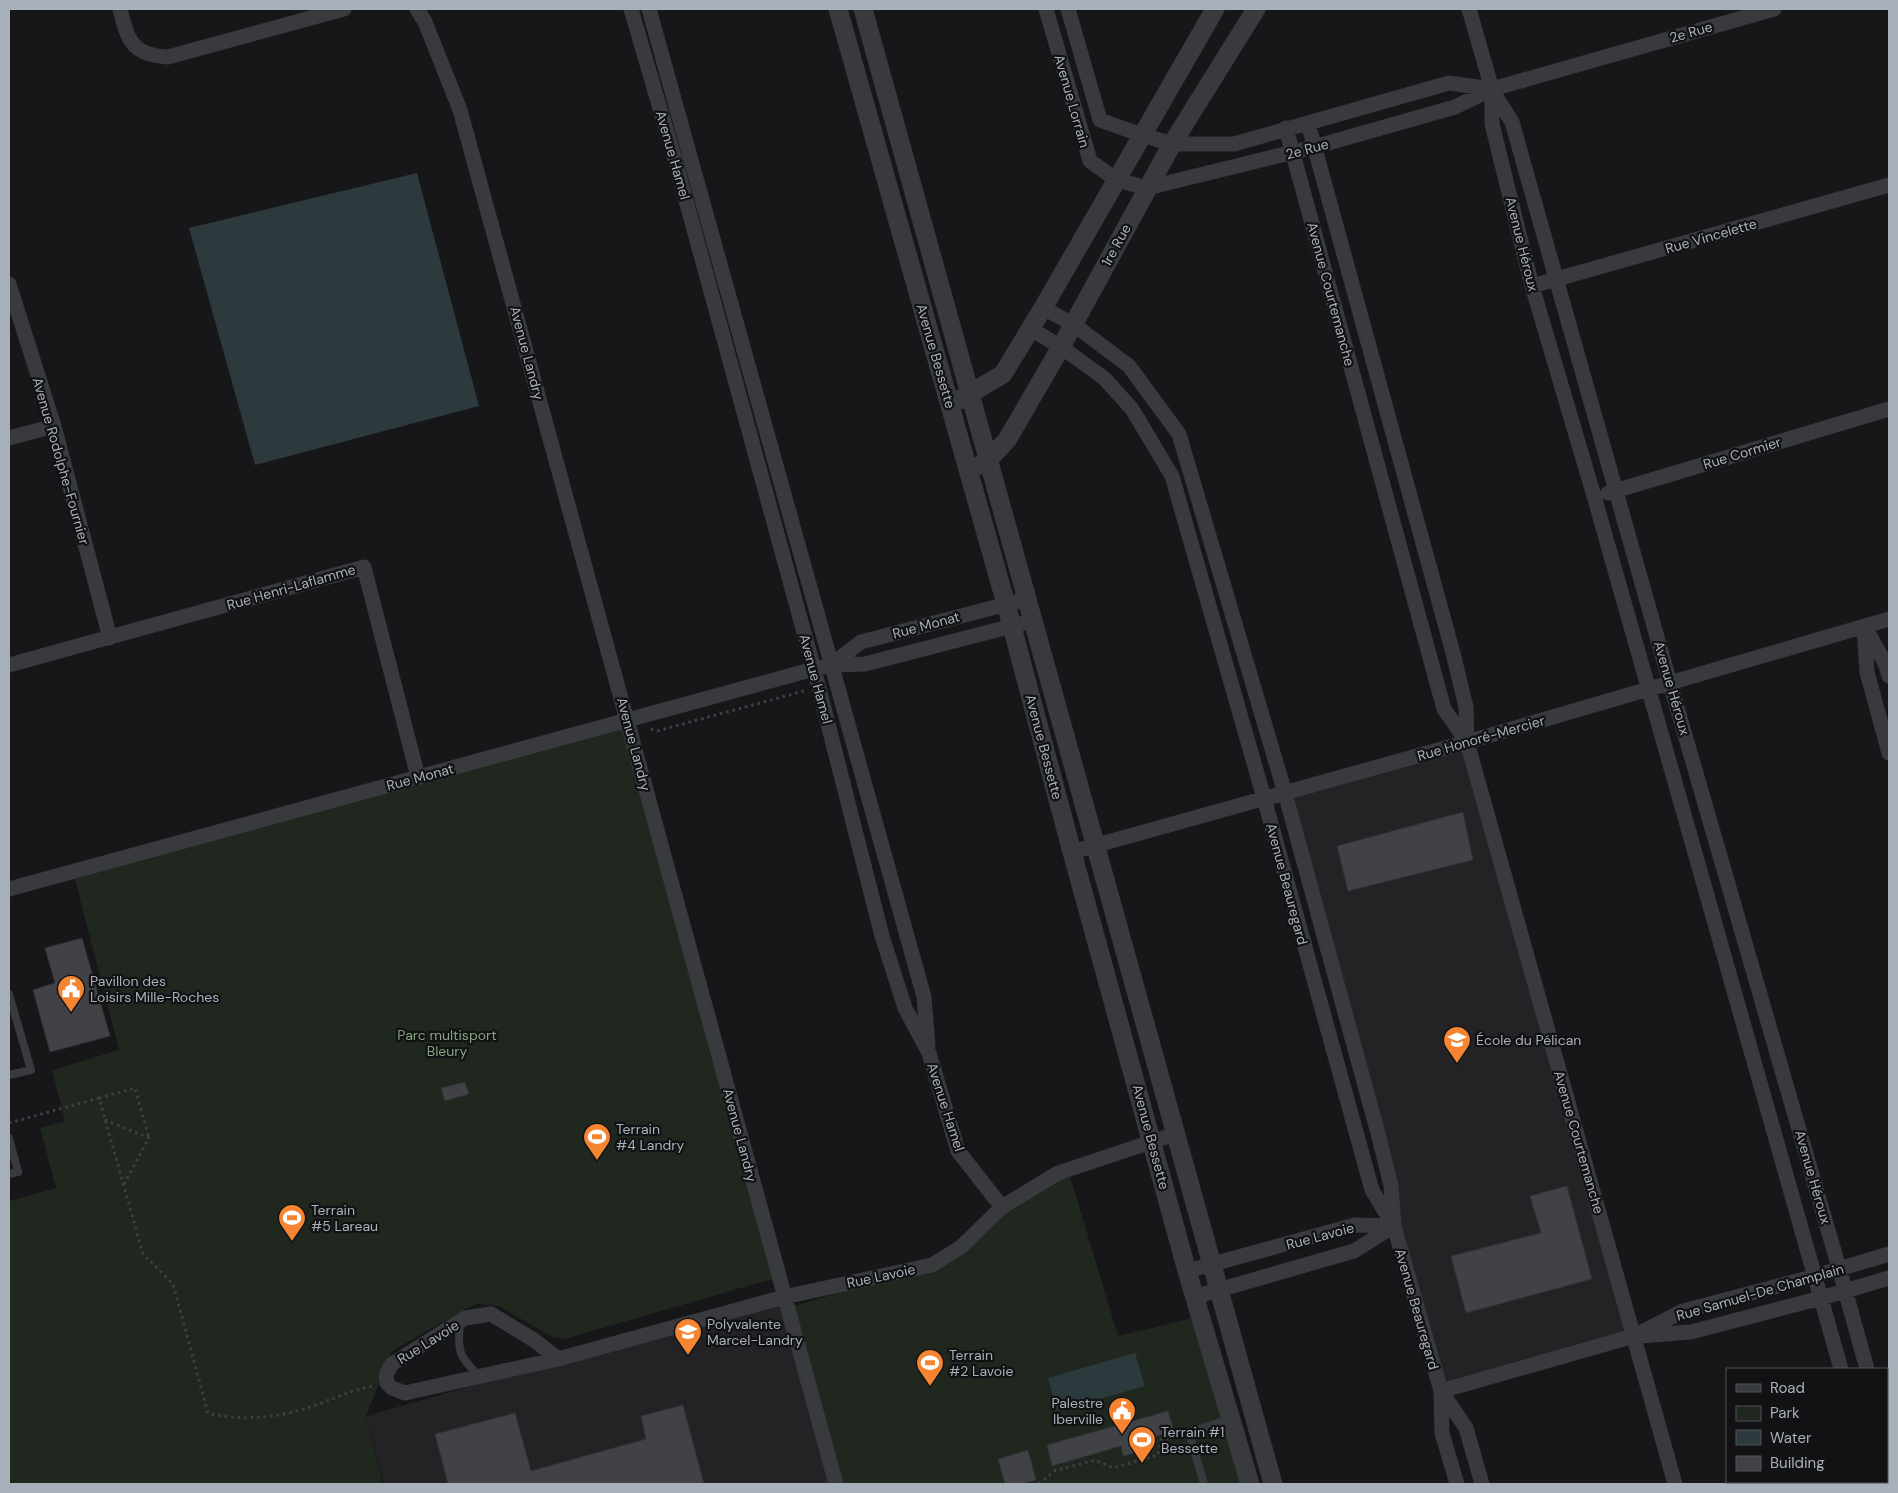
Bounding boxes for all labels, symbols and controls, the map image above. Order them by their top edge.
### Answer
street label: 2e Rue [1667,17,1715,47]
street label: Avenue Lorrain [1050,52,1094,150]
street label: Avenue Hamel [652,108,694,202]
street label: 2e Rue [1284,135,1331,163]
street label: Avenue Héroux [1502,195,1542,293]
street label: Rue Vincelette [1663,214,1759,258]
street label: Avenue Courtemanche [1303,220,1359,368]
street label: 1re Rue [1097,221,1135,269]
street label: Avenue Bessette [912,302,960,411]
street label: Avenue Landry [506,304,548,402]
street label: Avenue Rodolphe-Fournier [28,375,94,547]
street label: Rue Cormier [1701,433,1783,473]
street label: Rue Henri-Laflamme [225,560,357,614]
street label: Rue Monat [890,607,962,643]
street label: Avenue Hamel [795,632,837,726]
street label: Avenue Héroux [1650,639,1694,737]
street label: Avenue Bessette [1021,692,1067,802]
street label: Avenue Landry [613,695,655,793]
street label: Rue Honoré-Mercier [1415,711,1547,765]
street label: Rue Monat [384,759,456,795]
street label: Avenue Beauregard [1262,821,1312,947]
place label: Pavillon des Loisirs Mille-Roches [90,972,219,1006]
public building icon: Pavillon des Loisirs Mille-Roches [56,974,86,1013]
school or university icon: École du Pélican [1442,1025,1472,1064]
park label: Parc multisport Bleury [397,1026,497,1060]
place label: École du Pélican [1476,1031,1581,1049]
street label: Avenue Hamel [923,1060,969,1154]
street label: Avenue Courtemanche [1550,1068,1608,1216]
street label: Avenue Bessette [1128,1082,1174,1192]
street label: Avenue Landry [719,1086,761,1184]
place label: Terrain #4 Landry [616,1120,684,1154]
sports icon: Terrain #4 Landry [582,1122,612,1161]
street label: Avenue Héroux [1791,1128,1835,1226]
place label: Terrain #5 Lareau [311,1201,378,1235]
sports icon: Terrain #5 Lareau [277,1203,307,1242]
street label: Rue Lavoie [1284,1218,1356,1254]
street label: Avenue Beauregard [1391,1246,1443,1372]
street label: Rue Samuel-De Champlain [1674,1259,1846,1325]
street label: Rue Lavoie [845,1260,917,1292]
place label: Polyvalente Marcel-Landry [707,1315,803,1349]
street label: Rue Lavoie [394,1316,462,1368]
school or university icon: Polyvalente Marcel-Landry [673,1317,703,1356]
place label: Terrain #2 Lavoie [949,1346,1013,1380]
sports icon: Terrain #2 Lavoie [915,1348,945,1387]
legend [1726,1368,1888,1483]
text: Road [1770,1378,1805,1398]
place label: Palestre Iberville [1051,1394,1103,1428]
public building icon: Palestre Iberville [1107,1396,1137,1435]
text: Park [1770,1403,1800,1423]
place label: Terrain #1 Bessette [1161,1423,1224,1457]
sports icon: Terrain #1 Bessette [1127,1425,1157,1464]
text: Water [1770,1428,1812,1448]
text: Building [1770,1453,1825,1473]

